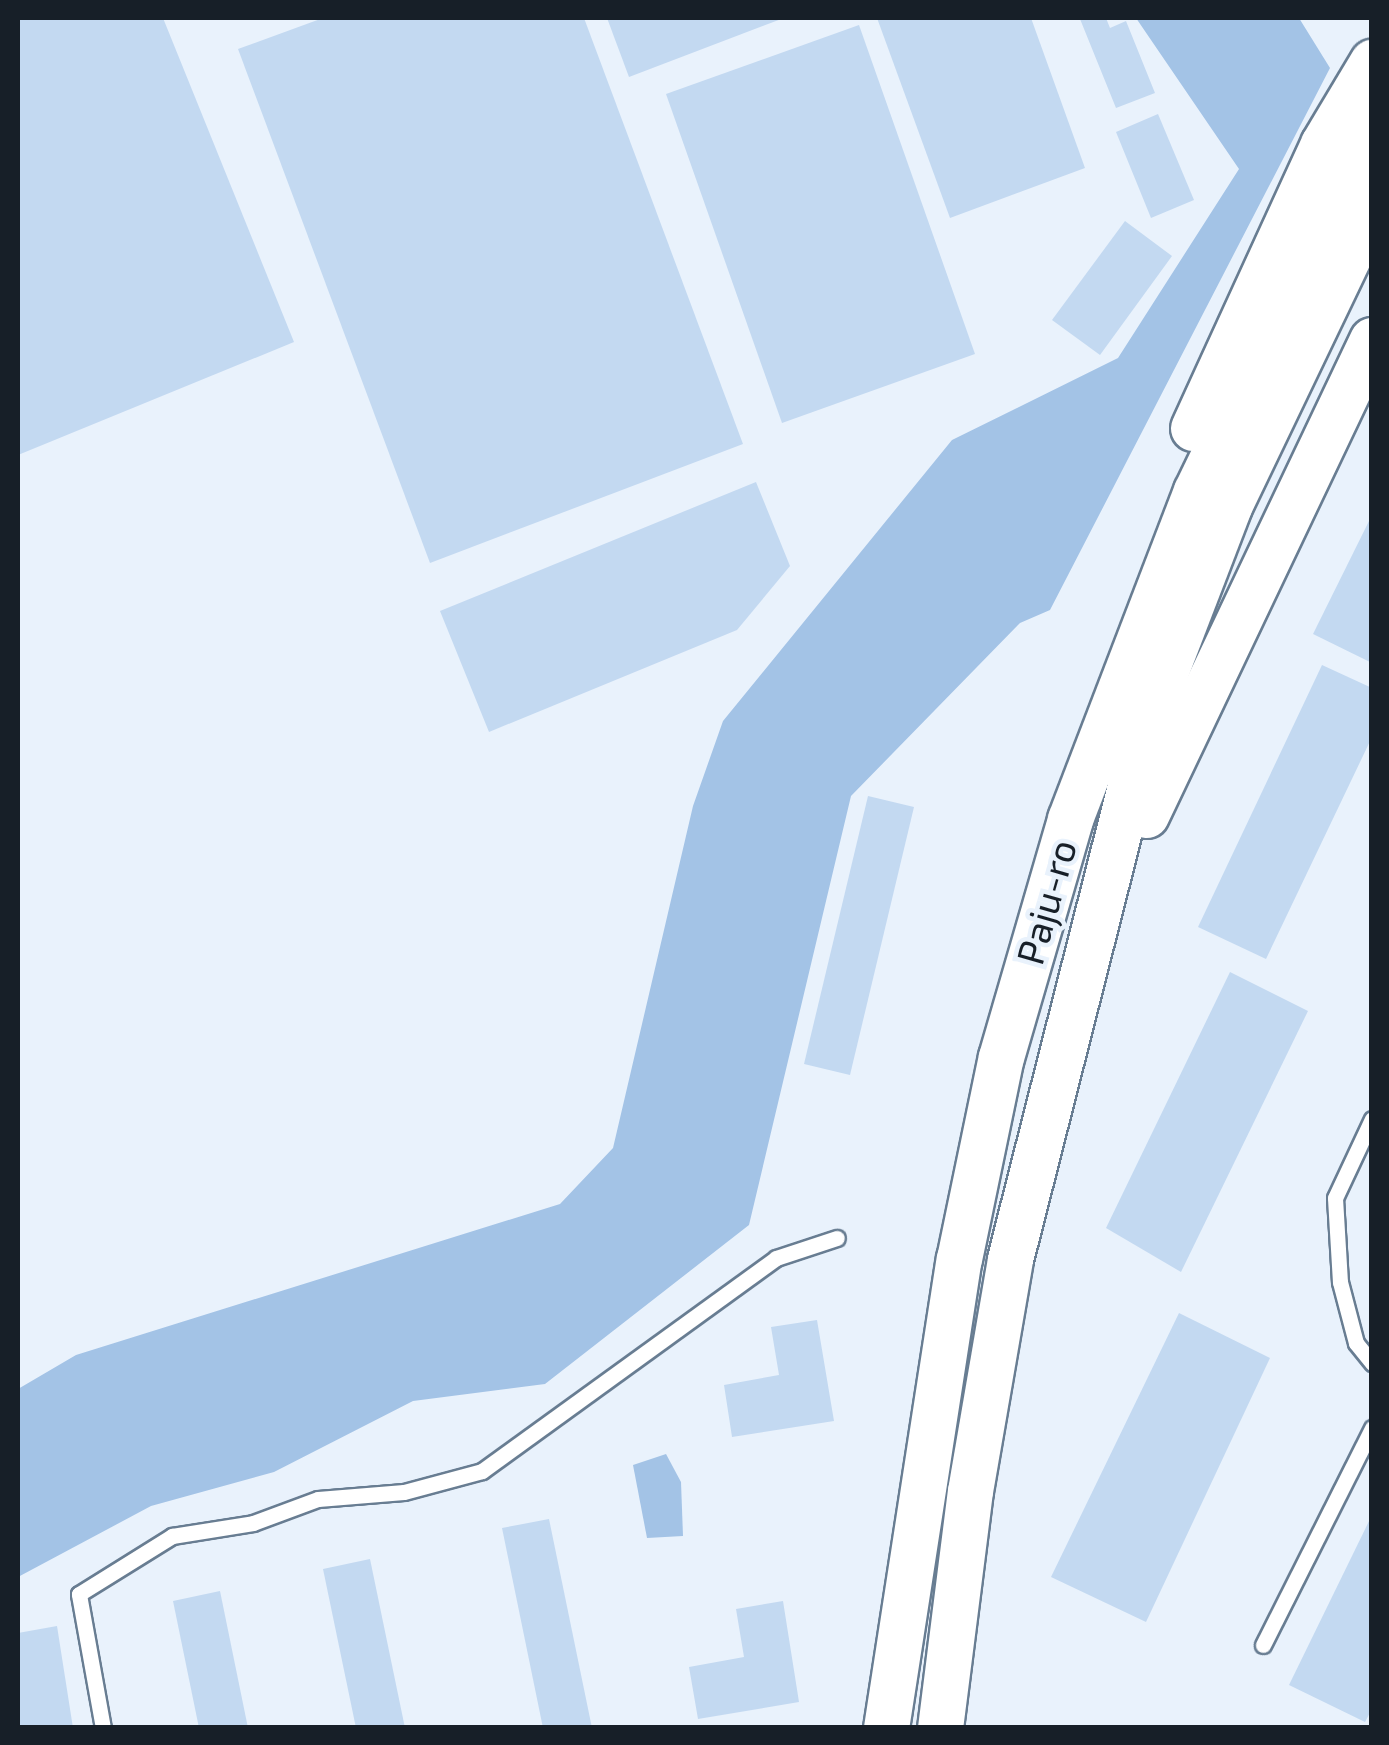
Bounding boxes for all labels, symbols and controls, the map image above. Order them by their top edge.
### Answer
street label: Paju-ro [1006,834,1086,970]

